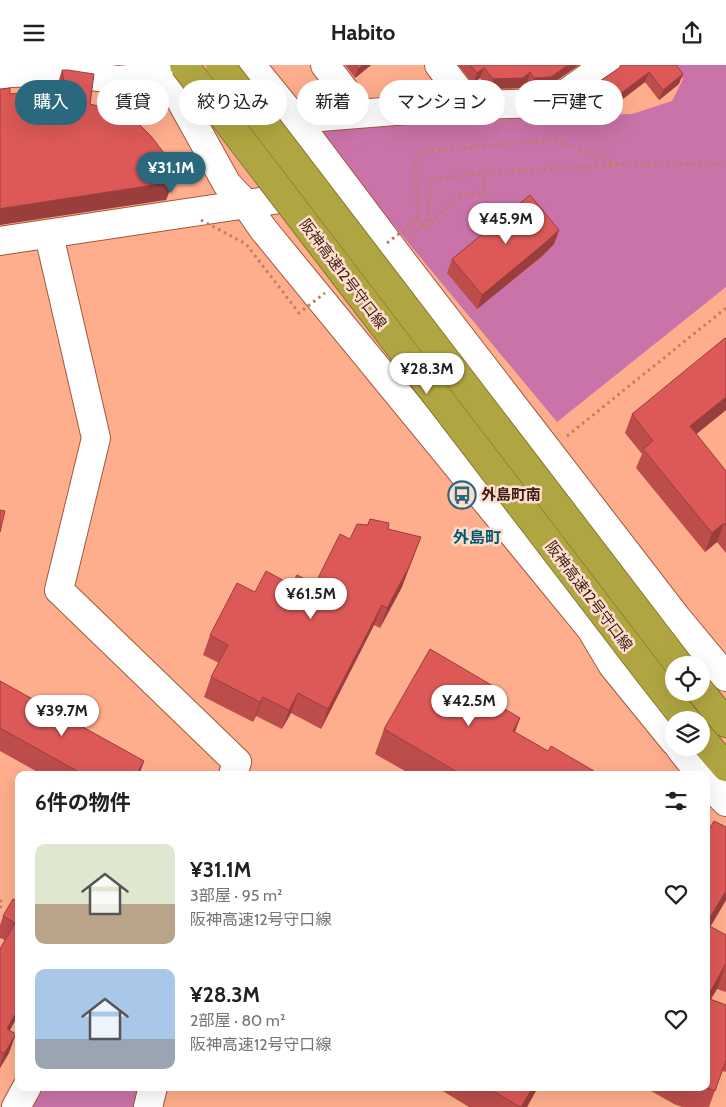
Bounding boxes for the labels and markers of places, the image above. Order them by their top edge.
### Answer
pin: ¥31.1M [130,151,212,194]
pin: ¥45.9M [465,203,547,245]
pin: ¥28.3M [386,353,468,395]
bus stop icon: 外島町南 [447,480,477,510]
place label: 外島町南 [481,486,541,504]
pin: ¥61.5M [270,577,352,620]
pin: ¥42.5M [428,685,510,727]
pin: ¥39.7M [21,695,103,737]

